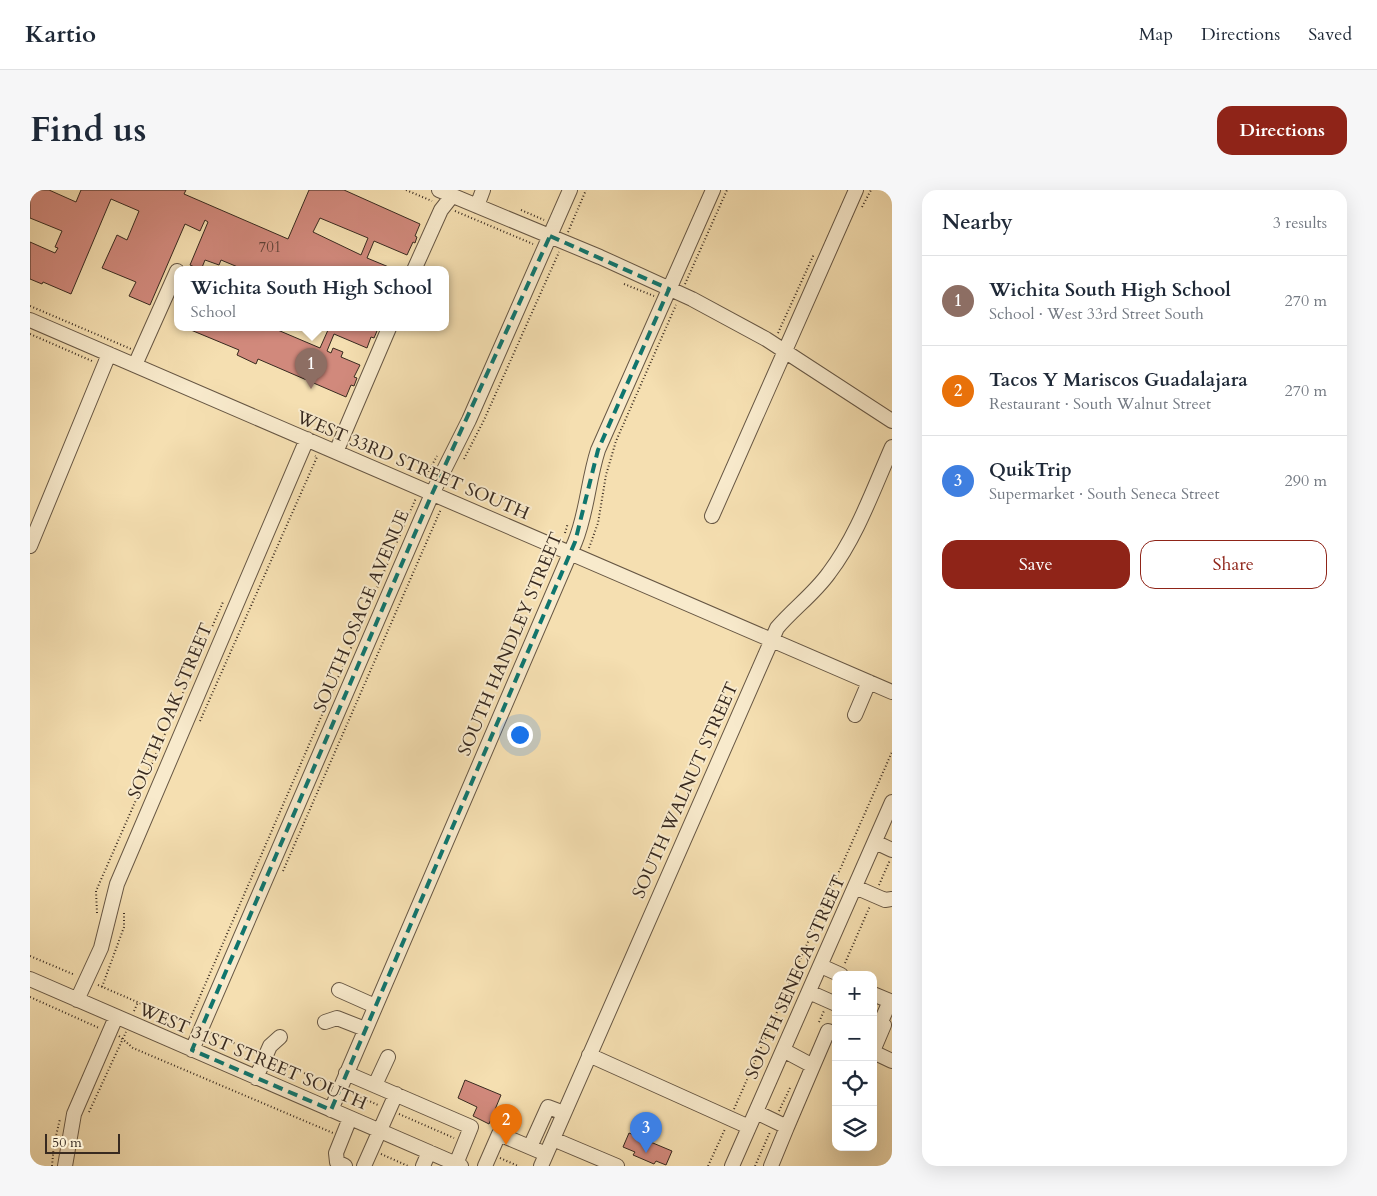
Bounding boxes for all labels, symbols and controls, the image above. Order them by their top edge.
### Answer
text: Kartio [25,18,96,51]
text: Map [1139,22,1173,47]
text: Directions [1201,22,1280,47]
text: Saved [1308,22,1352,47]
text: Find us [30,106,146,154]
button: Directions [1217,106,1347,155]
text: Nearby [942,208,1013,237]
text: 3 results [1273,212,1327,234]
house number: 701 [258,237,282,257]
popup [174,266,449,331]
text: Wichita South High School [191,275,432,301]
text: Wichita South High School [989,277,1231,303]
text: 1 [954,290,962,312]
text: 270 m [1285,290,1327,312]
text: School [191,301,236,323]
text: School · West 33rd Street South [989,303,1204,325]
pin: 1 [295,348,327,389]
text: Tacos Y Mariscos Guadalajara [989,367,1248,393]
text: 2 [954,380,962,402]
text: 270 m [1285,380,1327,402]
text: Restaurant · South Walnut Street [989,393,1211,415]
street label: WEST 33RD STREET SOUTH [292,405,533,526]
text: QuikTrip [989,457,1072,483]
text: 3 [954,470,962,492]
text: 290 m [1285,470,1327,492]
text: Supermarket · South Seneca Street [989,483,1219,505]
street label: SOUTH OSAGE AVENUE [307,506,416,717]
street label: SOUTH HANDLEY STREET [452,529,569,760]
button: Save [942,540,1130,589]
button: Share [1140,540,1327,589]
street label: SOUTH OAK STREET [122,619,219,803]
street label: SOUTH WALNUT STREET [626,678,744,902]
your location [507,722,533,748]
street label: SOUTH SENECA STREET [739,871,852,1083]
map controls [832,971,877,1151]
button: + [832,971,877,1016]
street label: WEST 31ST STREET SOUTH [134,997,371,1116]
button: − [832,1016,877,1061]
button: locate [832,1061,877,1106]
pin: 2 [490,1104,522,1145]
button: layers [832,1106,877,1151]
pin: 3 [630,1112,662,1153]
scale bar [45,1131,120,1154]
text: 50 m [52,1133,82,1152]

